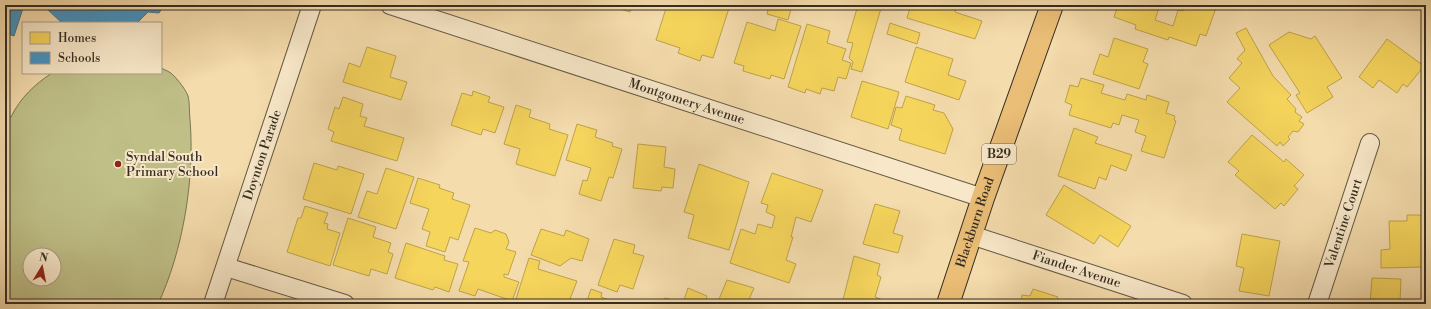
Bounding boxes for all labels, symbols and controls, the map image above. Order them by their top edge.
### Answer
legend [22,22,162,74]
text: Homes [58,31,96,46]
text: Schools [58,51,100,66]
street label: Montgomery Avenue [627,75,747,128]
street label: Doynton Parade [240,107,285,202]
road number: B29 [982,144,1016,164]
place label: Syndal South Primary School [126,149,218,180]
marker: Syndal South Primary School [113,159,123,169]
street label: Blackburn Road [952,174,998,271]
street label: Valentine Court [1321,176,1366,271]
north arrow [22,247,62,287]
street label: Fiander Avenue [1030,247,1123,291]
text: N [38,250,49,266]

